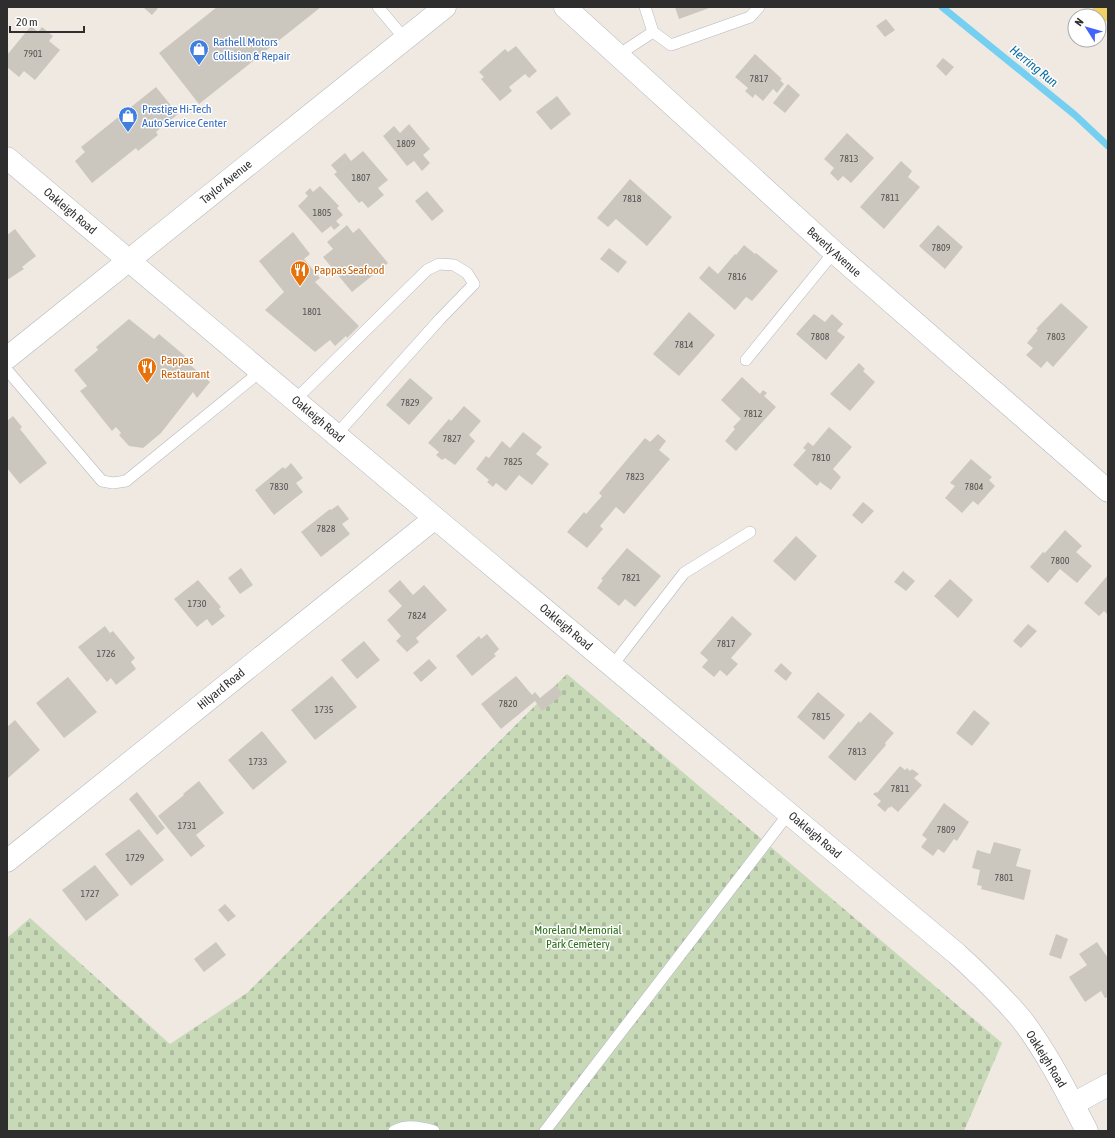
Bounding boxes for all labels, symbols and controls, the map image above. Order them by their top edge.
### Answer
scale bar [10,8,84,34]
north arrow [1067,8,1107,48]
text: 20 m [16,15,38,29]
text: N [1072,16,1086,28]
place label: Rathell Motors Collision & Repair [213,35,291,63]
shop icon: Rathell Motors Collision & Repair [188,38,210,66]
water label: Herring Run [1007,42,1062,90]
house number: 7901 [24,48,43,59]
house number: 7817 [750,73,769,84]
place label: Prestige Hi-Tech Auto Service Center [142,102,227,130]
shop icon: Prestige Hi-Tech Auto Service Center [117,105,139,133]
house number: 1809 [397,138,416,149]
house number: 7813 [840,153,859,164]
street label: Taylor Avenue [197,157,255,207]
house number: 1807 [352,172,371,183]
street label: Oakleigh Road [41,185,99,237]
house number: 7811 [881,192,900,203]
house number: 7818 [623,193,642,204]
house number: 1805 [313,207,332,218]
street label: Beverly Avenue [804,224,864,280]
house number: 7809 [932,242,951,253]
restaurant icon: Pappas Seafood [289,259,311,287]
place label: Pappas Seafood [314,263,384,277]
house number: 7816 [728,271,747,282]
house number: 1801 [303,306,322,317]
house number: 7808 [811,331,830,342]
house number: 7803 [1047,331,1066,342]
house number: 7814 [675,339,694,350]
place label: Pappas Restaurant [161,353,210,381]
restaurant icon: Pappas Restaurant [136,356,158,384]
street label: Oakleigh Road [289,393,347,445]
house number: 7829 [401,397,420,408]
house number: 7812 [744,408,763,419]
house number: 7827 [443,433,462,444]
house number: 7810 [812,452,831,463]
house number: 7825 [504,456,523,467]
house number: 7823 [626,471,645,482]
house number: 7830 [270,481,289,492]
house number: 7804 [965,481,984,492]
house number: 7828 [317,523,336,534]
house number: 7800 [1051,555,1070,566]
house number: 7821 [622,572,641,583]
house number: 1730 [188,598,207,609]
street label: Oakleigh Road [537,601,595,653]
house number: 7824 [408,610,427,621]
house number: 7817 [717,638,736,649]
house number: 1726 [97,648,116,659]
street label: Hilyard Road [194,666,248,712]
house number: 7820 [499,698,518,709]
house number: 1735 [315,704,334,715]
house number: 7815 [812,711,831,722]
house number: 7813 [848,746,867,757]
house number: 1733 [249,756,268,767]
house number: 7811 [891,783,910,794]
street label: Oakleigh Road [786,809,844,861]
house number: 1731 [178,820,197,831]
house number: 7809 [937,824,956,835]
house number: 1729 [126,852,145,863]
house number: 7801 [995,872,1014,883]
house number: 1727 [81,888,100,899]
park label: Moreland Memorial Park Cemetery [534,923,623,951]
street label: Oakleigh Road [1023,1028,1069,1090]

